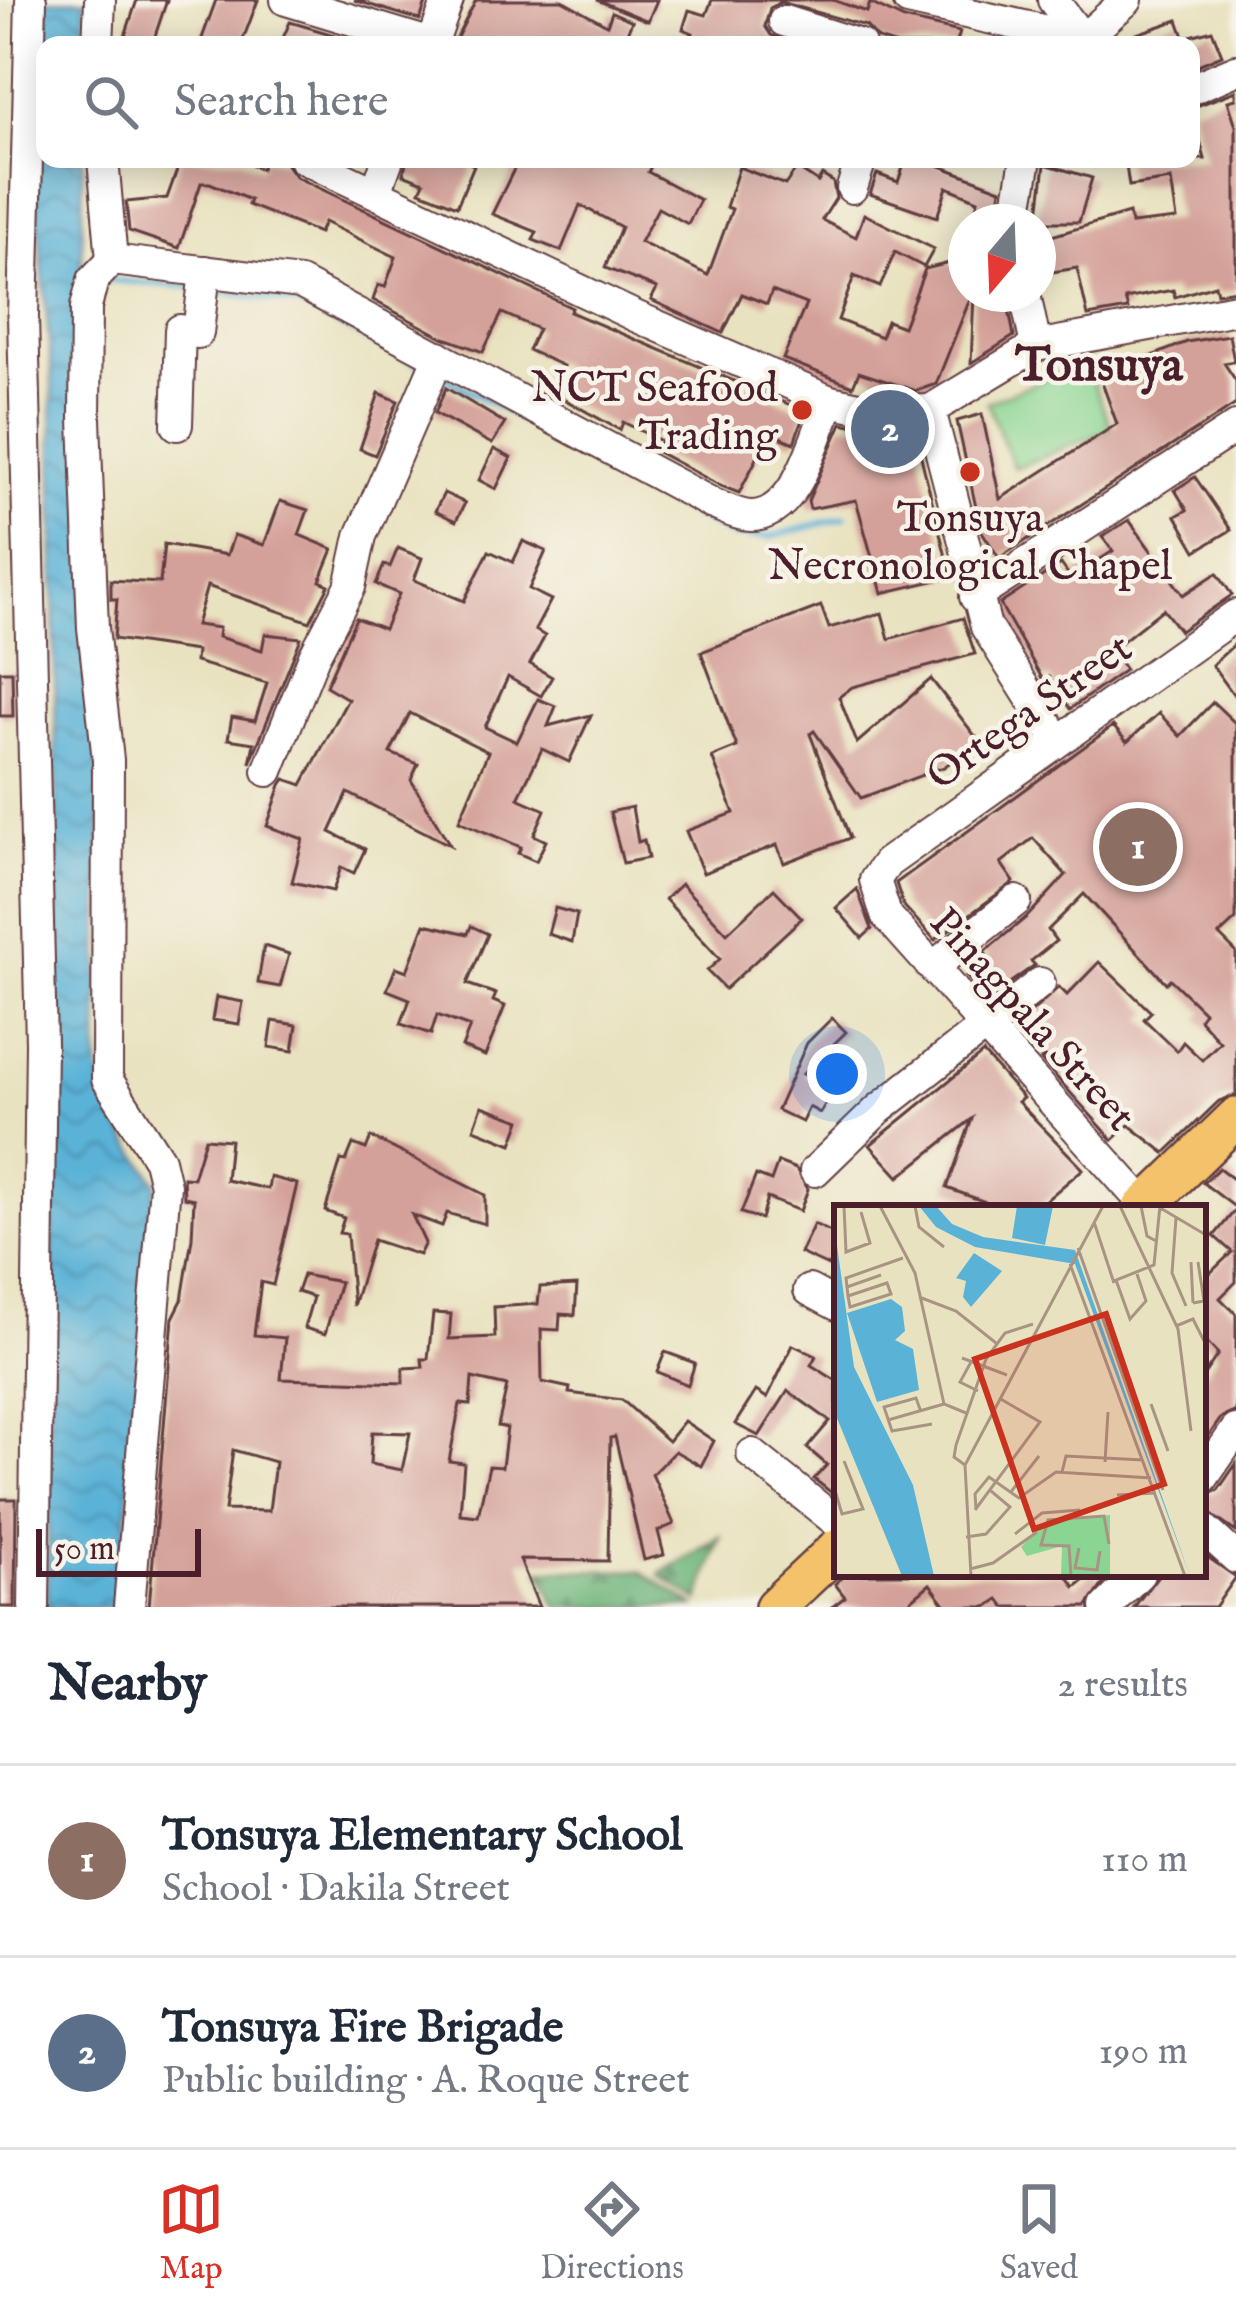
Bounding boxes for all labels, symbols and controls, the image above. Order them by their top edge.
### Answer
search box [36,36,1200,168]
icon: search [78,69,144,135]
text: Search here [174,74,388,131]
north arrow [948,204,1056,312]
district label: Tonsuya [1014,337,1184,397]
place label: NCT Seafood Trading [531,363,779,464]
pin: 2 [851,384,929,474]
marker: NCT Seafood Trading [789,397,815,423]
marker: Tonsuya Necronological Chapel [957,459,983,485]
place label: Tonsuya Necronological Chapel [768,493,1172,594]
street label: Ortega Street [917,623,1143,803]
pin: 1 [1099,802,1177,892]
street label: Pinagpala Street [917,897,1146,1143]
your location [807,1044,867,1104]
inset map [834,1205,1206,1577]
scale bar [36,1523,201,1576]
text: 50 m [54,1529,115,1571]
text: Nearby [48,1653,207,1718]
text: 2 results [1057,1661,1188,1710]
text: Tonsuya Elementary School [162,1808,682,1865]
text: 1 [80,1836,94,1885]
text: 110 m [1101,1836,1188,1885]
text: School · Dakila Street [162,1865,510,1914]
text: Tonsuya Fire Brigade [162,2000,563,2057]
text: 2 [78,2028,96,2077]
text: 190 m [1099,2028,1188,2077]
text: Public building · A. Roque Street [162,2057,690,2106]
tab: Map [158,2176,224,2290]
tab: Directions [540,2176,684,2290]
tab: Saved [1000,2176,1078,2290]

